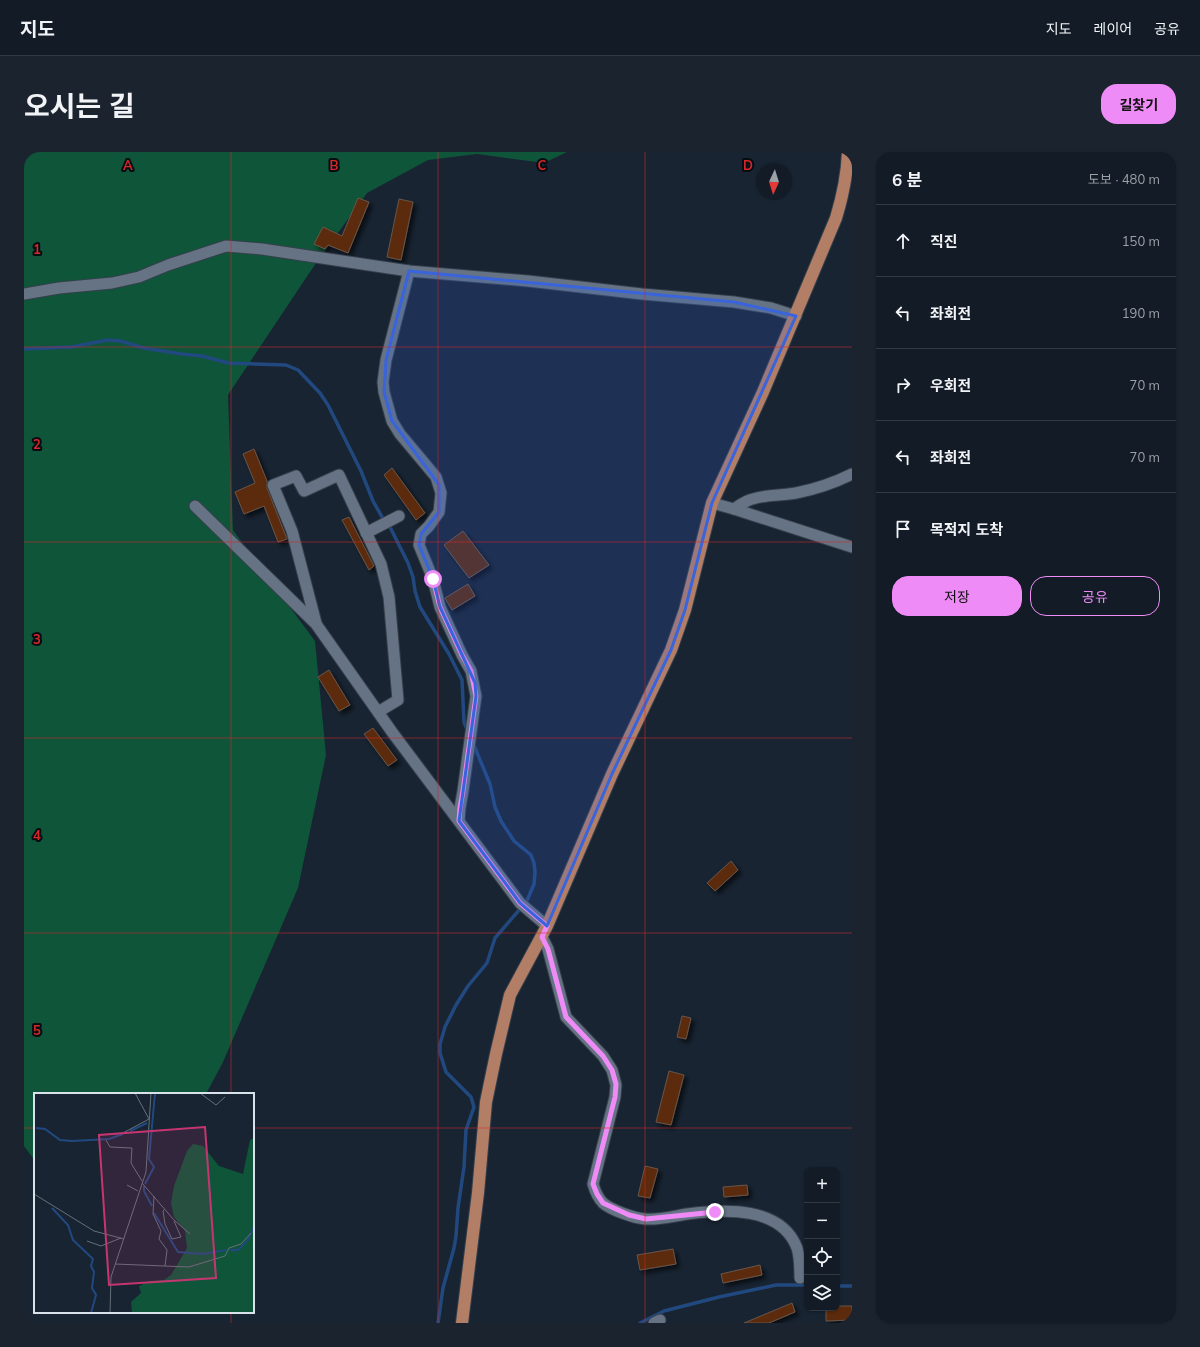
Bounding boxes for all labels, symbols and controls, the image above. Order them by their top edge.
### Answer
text: 지도 [20,17,55,41]
text: 지도 [1046,20,1072,38]
text: 레이어 [1094,20,1132,38]
text: 공유 [1154,20,1180,38]
button: 길찾기 [1101,84,1176,124]
text: 오시는 길 [24,88,135,123]
text: A [123,157,133,173]
text: B [330,157,339,173]
text: C [538,157,547,173]
text: D [743,157,753,173]
north arrow [756,164,792,200]
text: 6 분 [892,169,923,190]
text: 도보 · 480 m [1088,171,1160,187]
icon: ahead [892,230,914,252]
text: 직진 [930,232,958,251]
text: 150 m [1122,233,1160,249]
text: 1 [33,241,41,257]
icon: left [892,302,914,324]
text: 좌회전 [930,304,971,323]
text: 190 m [1122,305,1160,321]
icon: right [892,374,914,396]
text: 우회전 [930,376,971,395]
text: 70 m [1130,377,1160,393]
text: 2 [33,436,41,452]
icon: left [892,446,914,468]
text: 좌회전 [930,448,971,467]
text: 70 m [1130,449,1160,465]
icon: arrive [892,518,914,540]
text: 목적지 도착 [930,520,1003,539]
route start [424,570,442,588]
button: 저장 [892,576,1022,616]
button: 공유 [1030,576,1160,616]
text: 3 [33,631,41,647]
text: 4 [33,827,41,843]
text: 5 [33,1022,41,1038]
inset map [34,1093,254,1313]
map controls [804,1167,840,1311]
button: + [804,1167,840,1203]
route end [706,1203,724,1221]
button: − [804,1203,840,1239]
button: locate [804,1239,840,1275]
button: layers [804,1275,840,1311]

